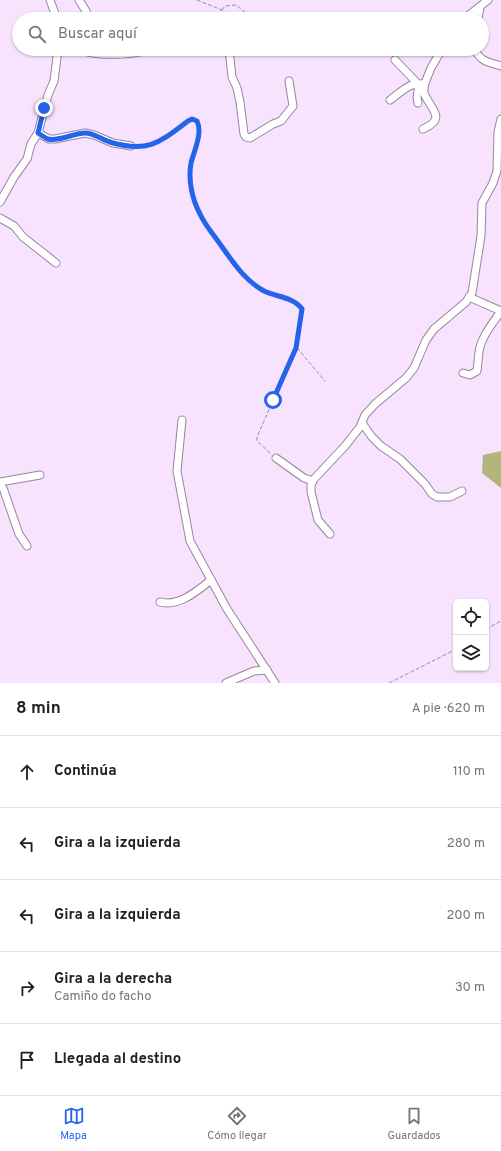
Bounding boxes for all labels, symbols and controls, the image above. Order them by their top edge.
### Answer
search box [12,12,489,56]
icon: search [26,23,48,45]
text: Buscar aquí [58,25,137,44]
route end [35,99,53,117]
route start [264,391,282,409]
map controls [453,599,489,671]
button: locate [453,599,489,635]
button: layers [453,635,489,671]
text: 8 min [16,698,61,720]
text: A pie · 620 m [412,701,485,717]
icon: ahead [16,761,38,783]
text: Continúa [54,762,116,781]
text: 110 m [453,764,485,780]
icon: left [16,833,38,855]
text: Gira a la izquierda [54,834,181,853]
text: 280 m [447,836,485,852]
icon: left [16,905,38,927]
text: Gira a la izquierda [54,906,181,925]
text: 200 m [446,908,485,924]
text: Gira a la derecha [54,970,172,989]
icon: right [16,977,38,999]
text: 30 m [455,980,485,996]
text: Camiño do facho [54,989,152,1005]
icon: arrive [16,1049,38,1071]
text: Llegada al destino [54,1050,181,1069]
tab: Mapa [60,1105,87,1143]
tab: Cómo llegar [207,1105,267,1143]
tab: Guardados [388,1105,441,1143]

